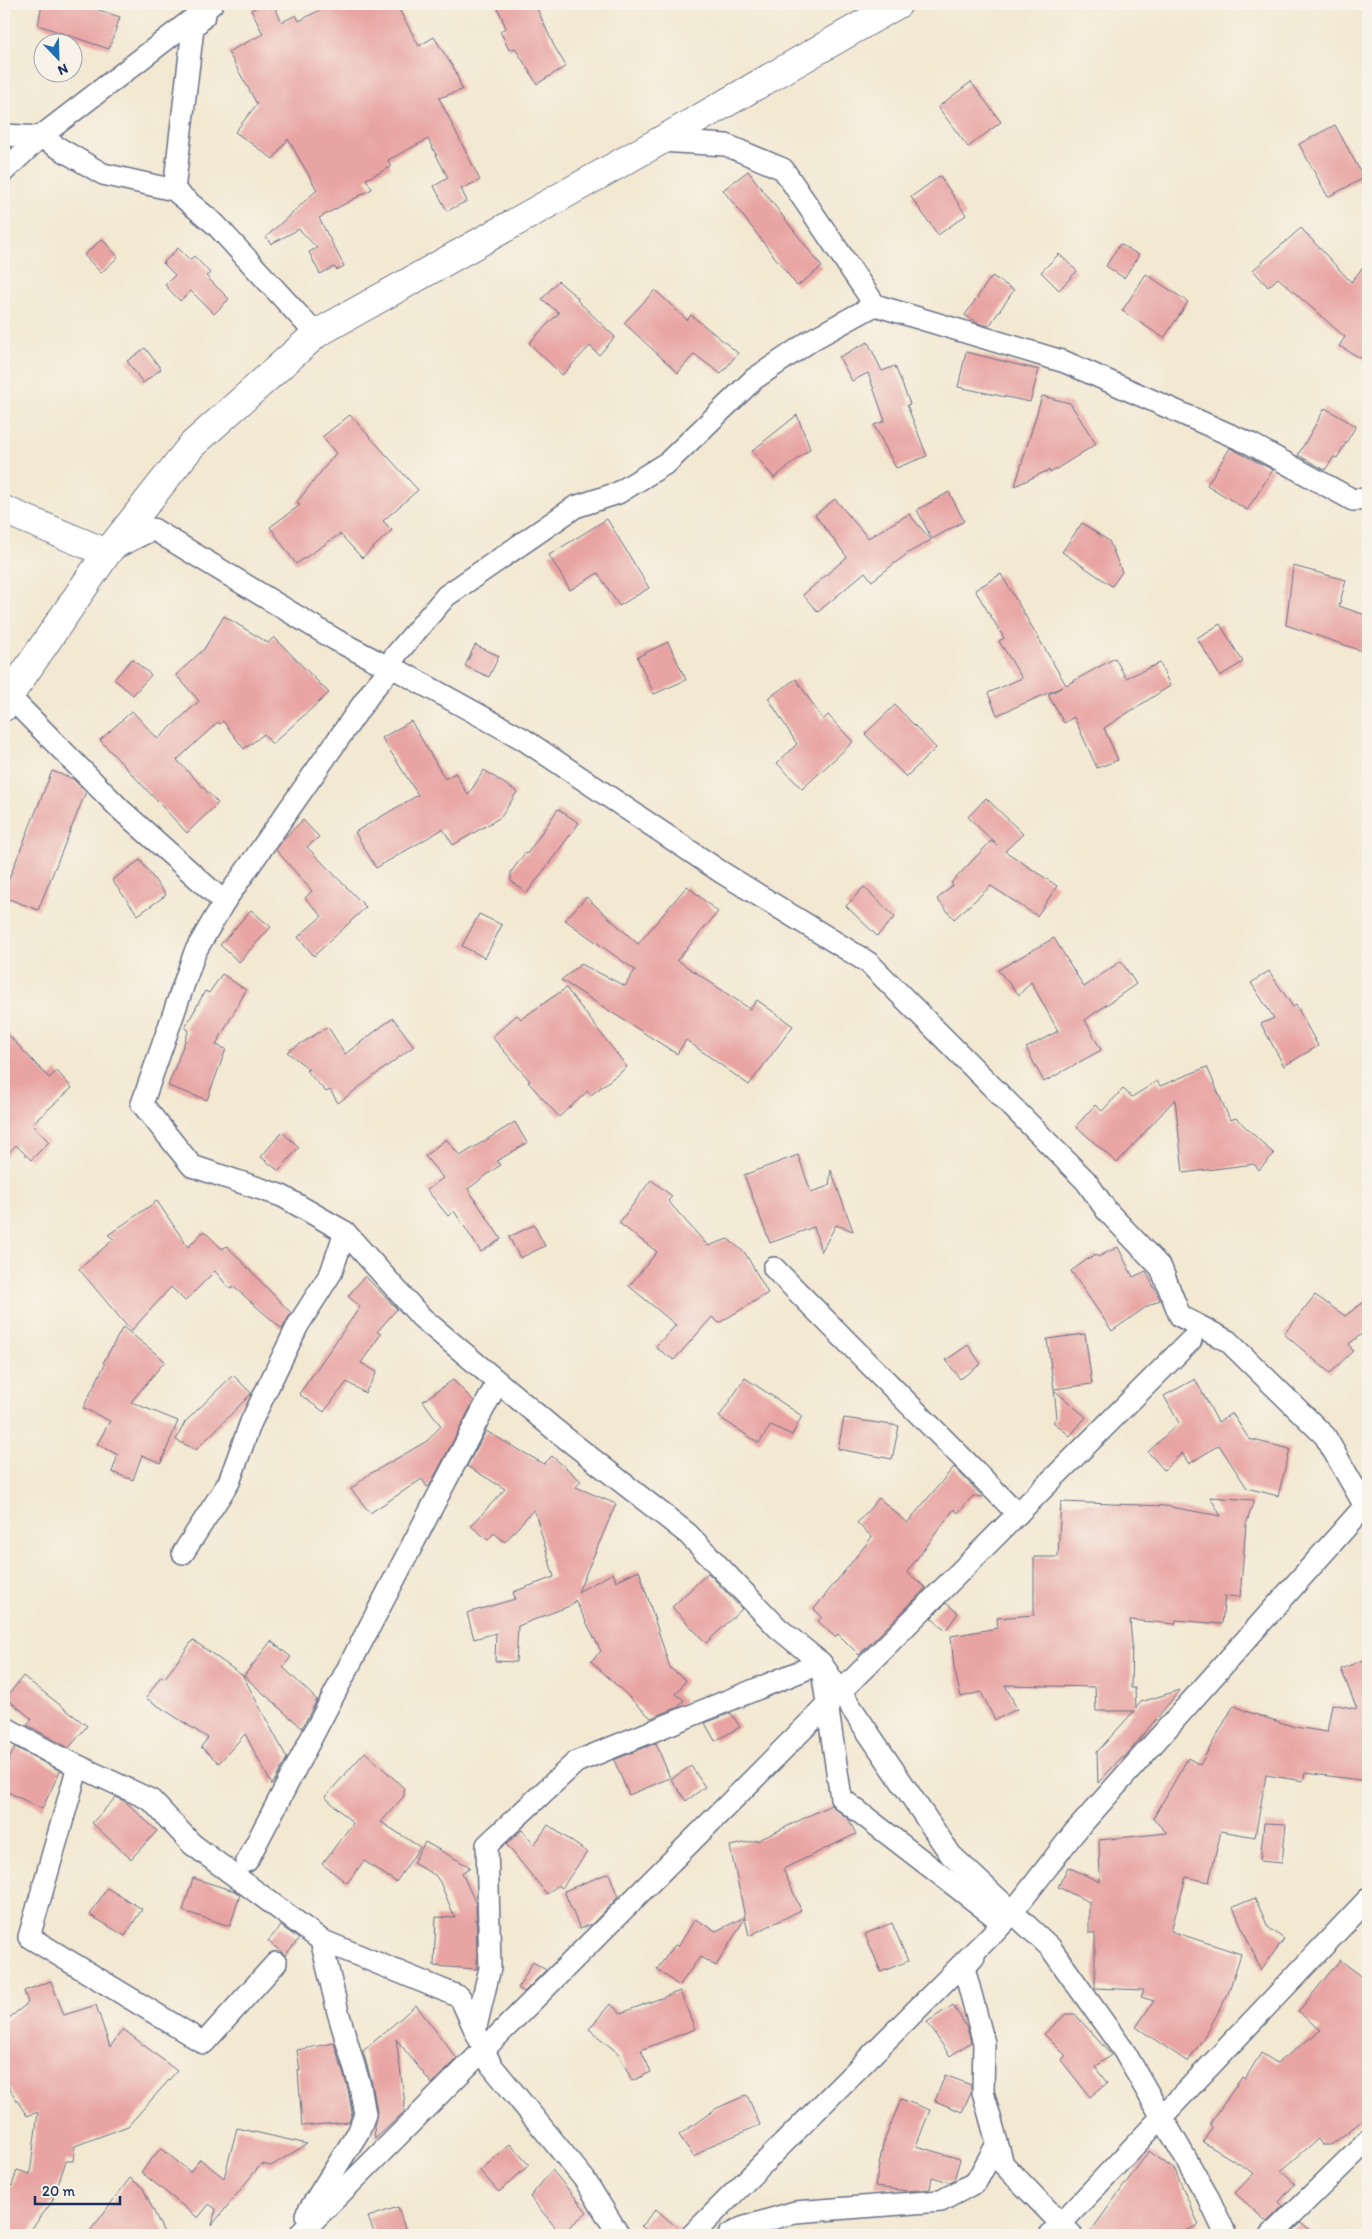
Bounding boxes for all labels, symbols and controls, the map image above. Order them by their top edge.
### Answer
north arrow [32,32,82,82]
text: N [55,60,71,79]
scale bar [35,2174,120,2206]
text: 20 m [42,2182,76,2200]

